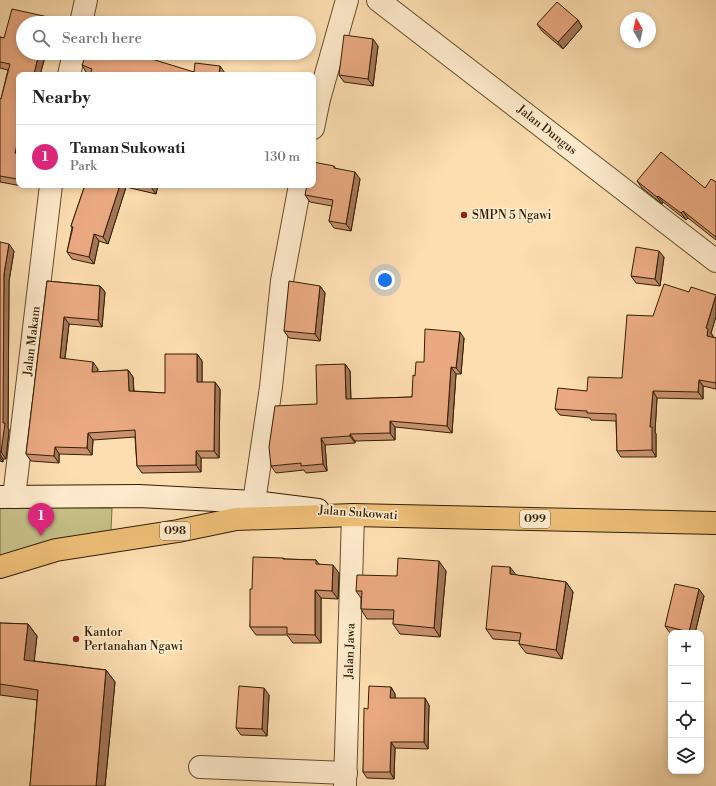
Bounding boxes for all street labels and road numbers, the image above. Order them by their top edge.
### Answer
street label: Jalan Dungus [513,101,580,158]
street label: Jalan Makam [20,305,44,378]
street label: Jalan Sukowati [317,503,398,523]
road number: 099 [520,510,550,528]
road number: 098 [160,522,190,540]
street label: Jalan Jawa [341,622,359,680]

